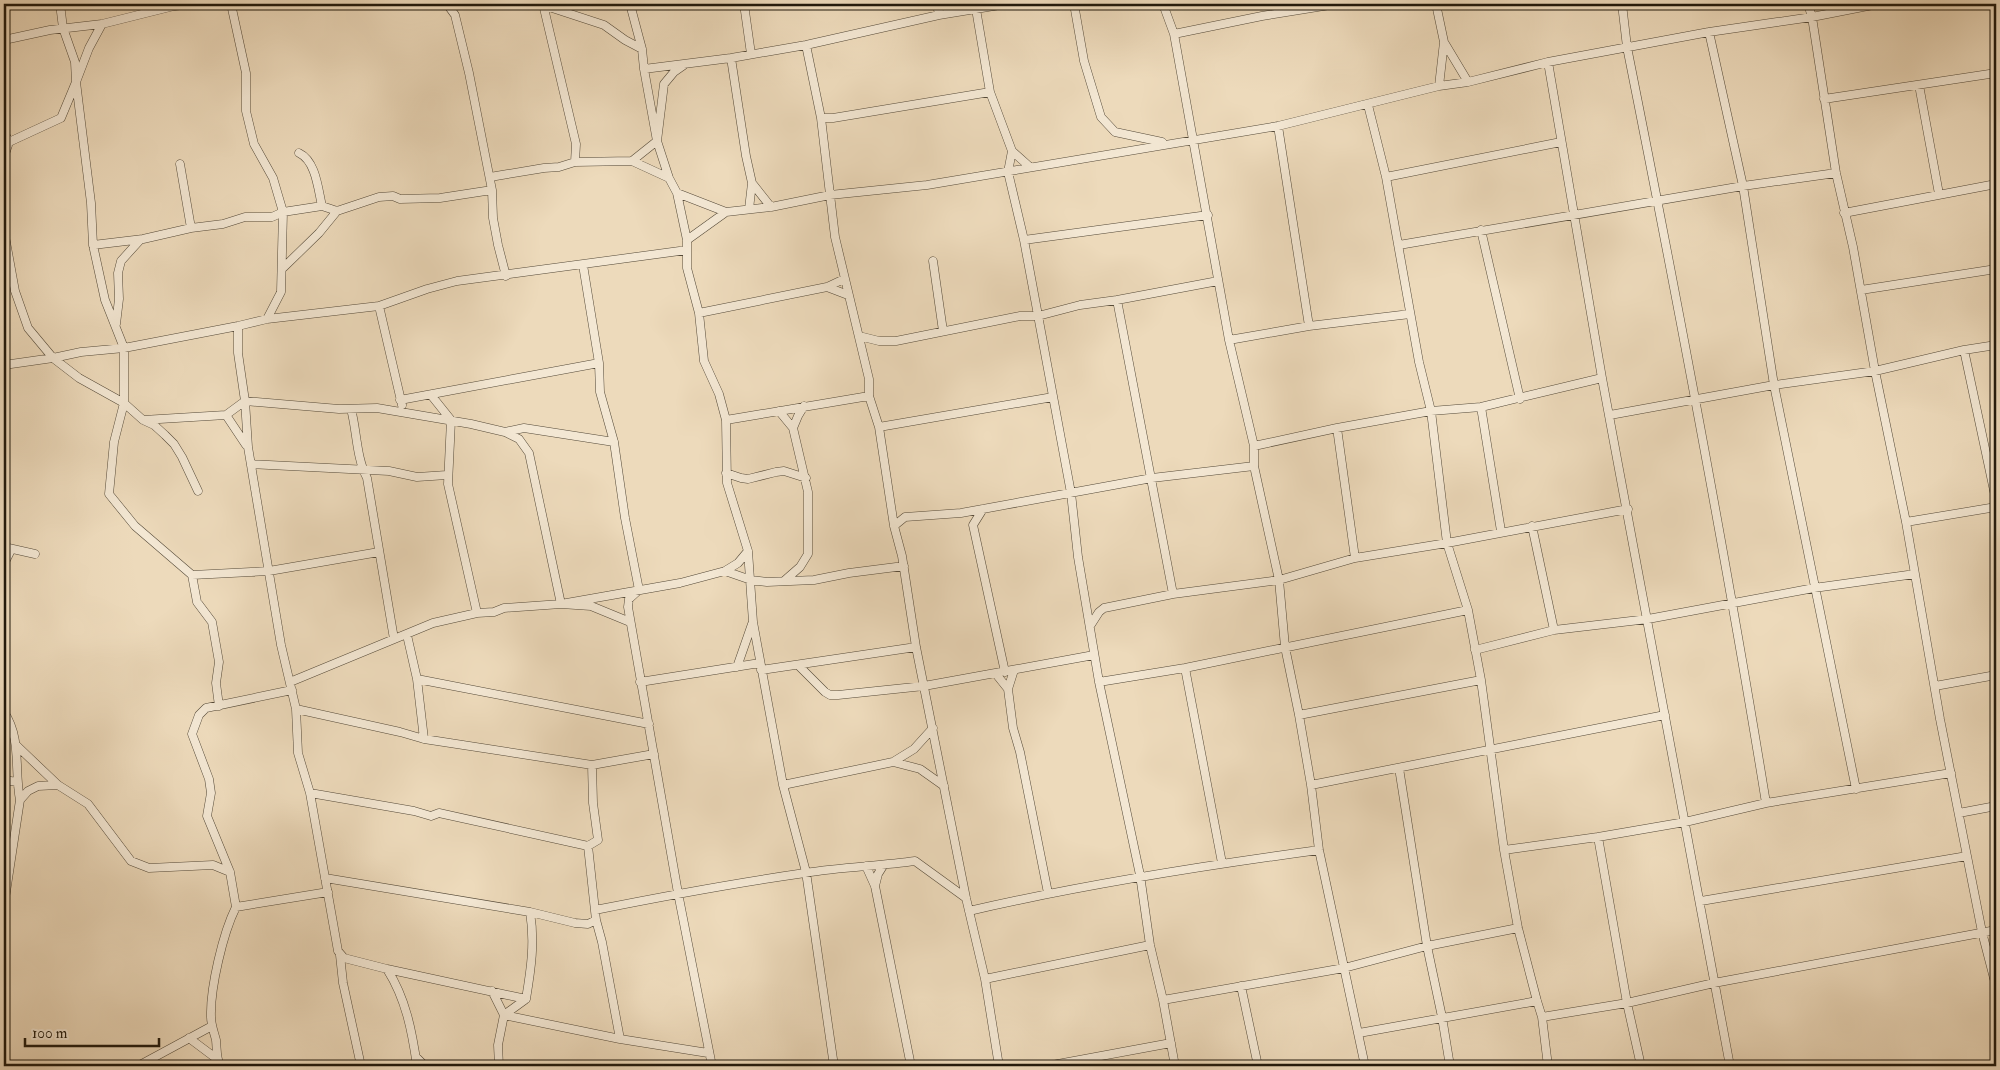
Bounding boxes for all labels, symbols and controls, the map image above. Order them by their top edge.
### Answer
scale bar [25,1015,159,1047]
text: 100 m [32,1024,68,1043]

